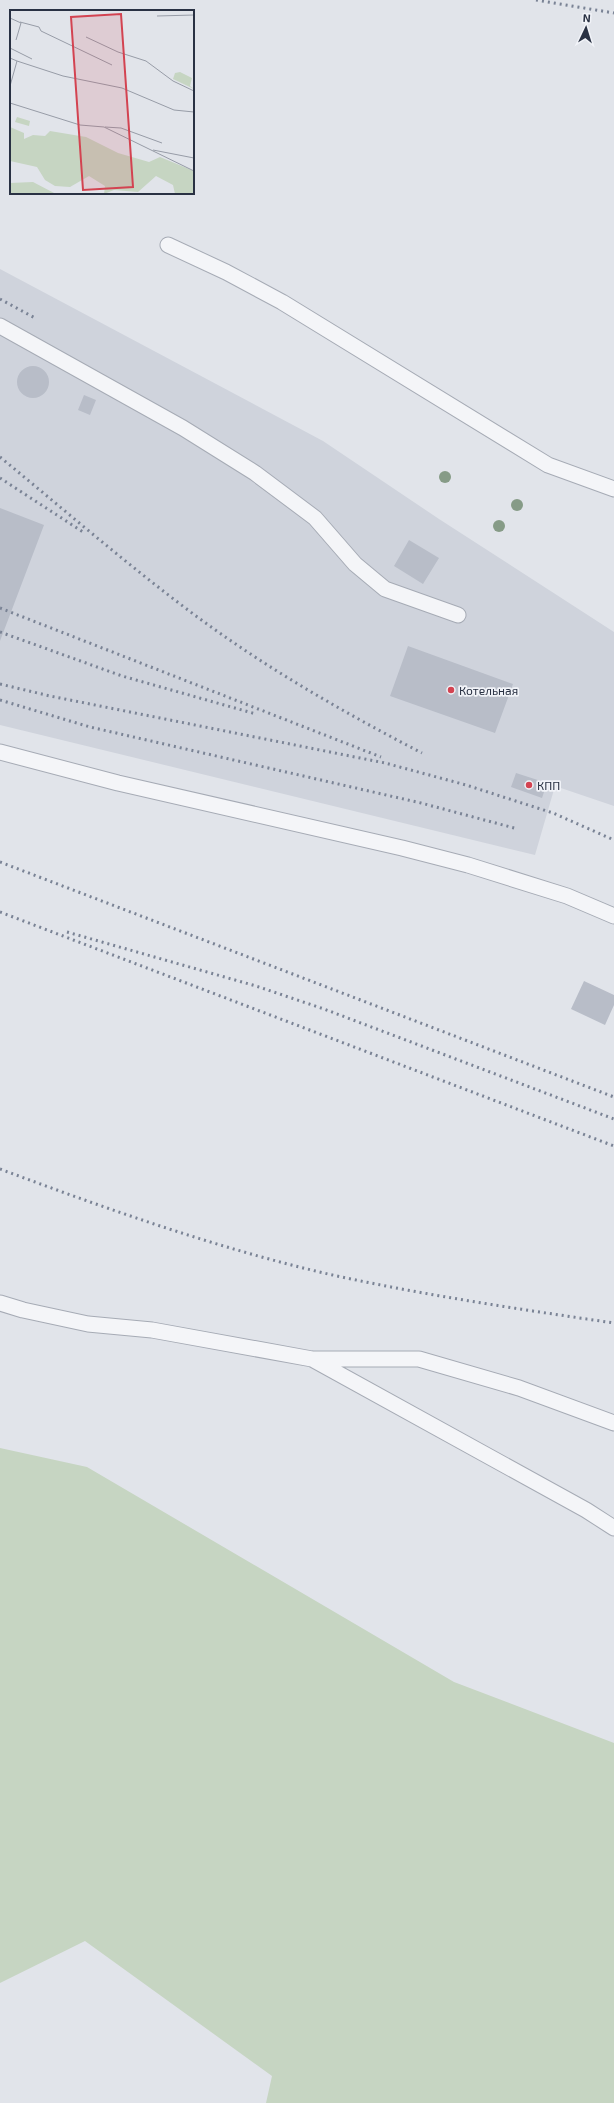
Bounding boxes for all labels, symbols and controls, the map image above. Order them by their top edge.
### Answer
north arrow [566,8,606,48]
inset map [10,10,194,194]
text: N [582,11,591,24]
place label: Котельная [459,683,518,697]
marker: Котельная [446,685,456,695]
place label: КПП [537,778,560,792]
marker: КПП [524,780,534,790]

